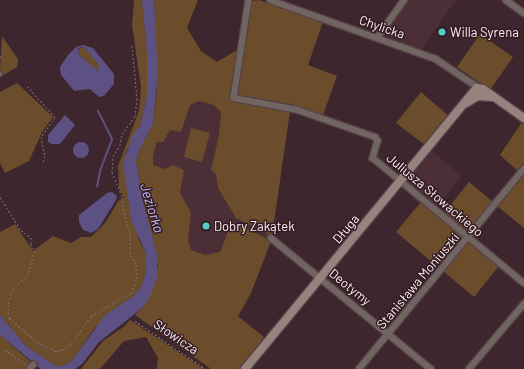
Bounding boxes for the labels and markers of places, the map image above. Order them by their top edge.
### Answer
place label: Willa Syrena [450,24,519,40]
marker: Willa Syrena [437,27,447,37]
place label: Dobry Zakątek [214,218,295,234]
marker: Dobry Zakątek [201,221,211,231]

